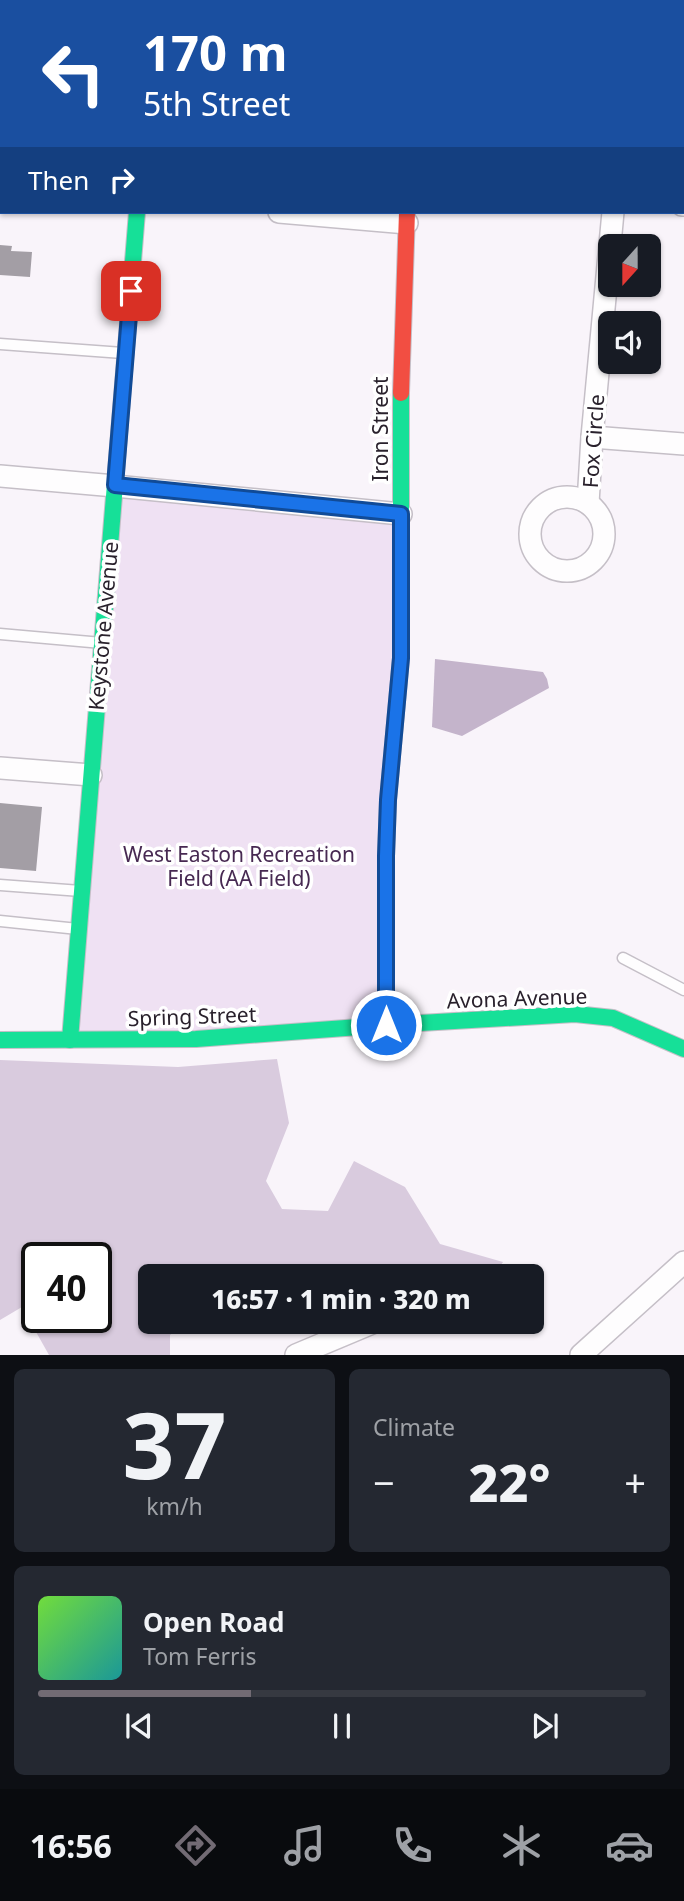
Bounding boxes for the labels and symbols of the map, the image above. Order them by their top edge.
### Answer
north arrow [598,234,662,298]
pin [101,261,161,321]
street label: Iron Street [366,376,394,482]
street label: Fox Circle [576,393,610,489]
street label: Keystone Avenue [82,540,124,712]
park label: West Easton Recreation Field (AA Field) [123,840,355,892]
street label: Avona Avenue [446,982,588,1014]
position arrow [349,988,423,1062]
street label: Spring Street [127,1000,257,1032]
speed limit sign: 40 [21,1242,112,1333]

